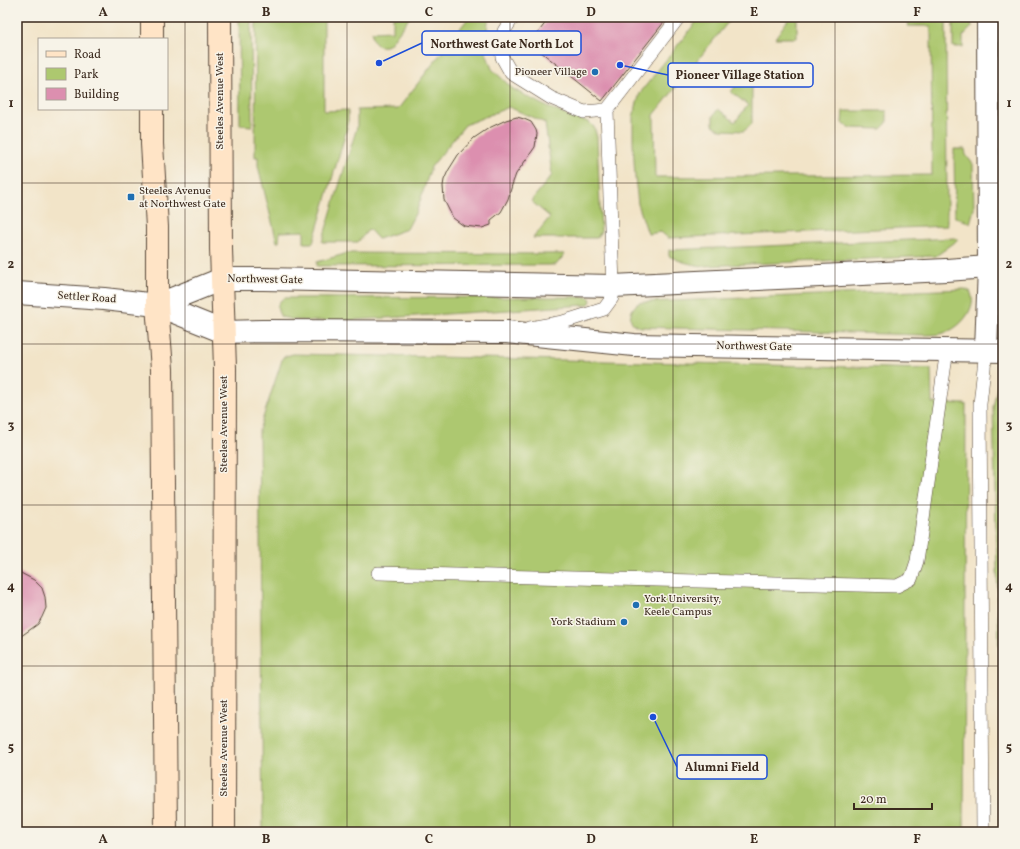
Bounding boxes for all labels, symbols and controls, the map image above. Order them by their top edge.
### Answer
text: A [98,4,108,22]
text: B [262,4,271,22]
text: C [425,4,433,22]
text: D [586,4,596,22]
text: E [750,4,758,22]
text: F [913,4,921,22]
callout: Northwest Gate North Lot [422,31,581,55]
text: Northwest Gate North Lot [430,37,574,53]
legend [38,38,168,110]
text: Road [74,47,101,63]
street label: Steeles Avenue West [213,52,228,150]
callout: Pioneer Village Station [668,63,813,87]
place label: Pioneer Village [515,65,587,80]
text: Park [74,67,99,83]
marker: Pioneer Village [590,67,600,77]
text: Pioneer Village Station [675,68,805,84]
text: Building [74,87,119,103]
text: 1 [8,95,14,113]
text: 1 [1006,95,1012,113]
place label: Steeles Avenue at Northwest Gate [139,184,226,212]
marker: Steeles Avenue at Northwest Gate [126,192,136,202]
text: 2 [8,256,15,274]
text: 2 [1006,256,1013,274]
street label: Northwest Gate [227,272,303,288]
street label: Settler Road [57,288,117,308]
street label: Northwest Gate [716,339,792,355]
street label: Steeles Avenue West [217,375,232,473]
text: 3 [8,417,15,435]
text: 3 [1006,417,1013,435]
text: 4 [7,578,15,596]
text: 4 [1005,578,1013,596]
place label: York University, Keele Campus [644,592,721,620]
marker: York University, Keele Campus [631,600,641,610]
place label: York Stadium [551,615,616,630]
marker: York Stadium [619,617,629,627]
street label: Steeles Avenue West [217,699,232,797]
text: 5 [8,739,14,757]
text: 5 [1006,739,1012,757]
callout: Alumni Field [677,755,767,779]
text: Alumni Field [685,760,760,776]
scale bar [854,785,932,811]
text: 20 m [860,792,887,808]
text: A [98,831,108,849]
text: B [262,831,271,849]
text: C [425,831,433,849]
text: D [586,831,596,849]
text: E [750,831,758,849]
text: F [913,831,921,849]

